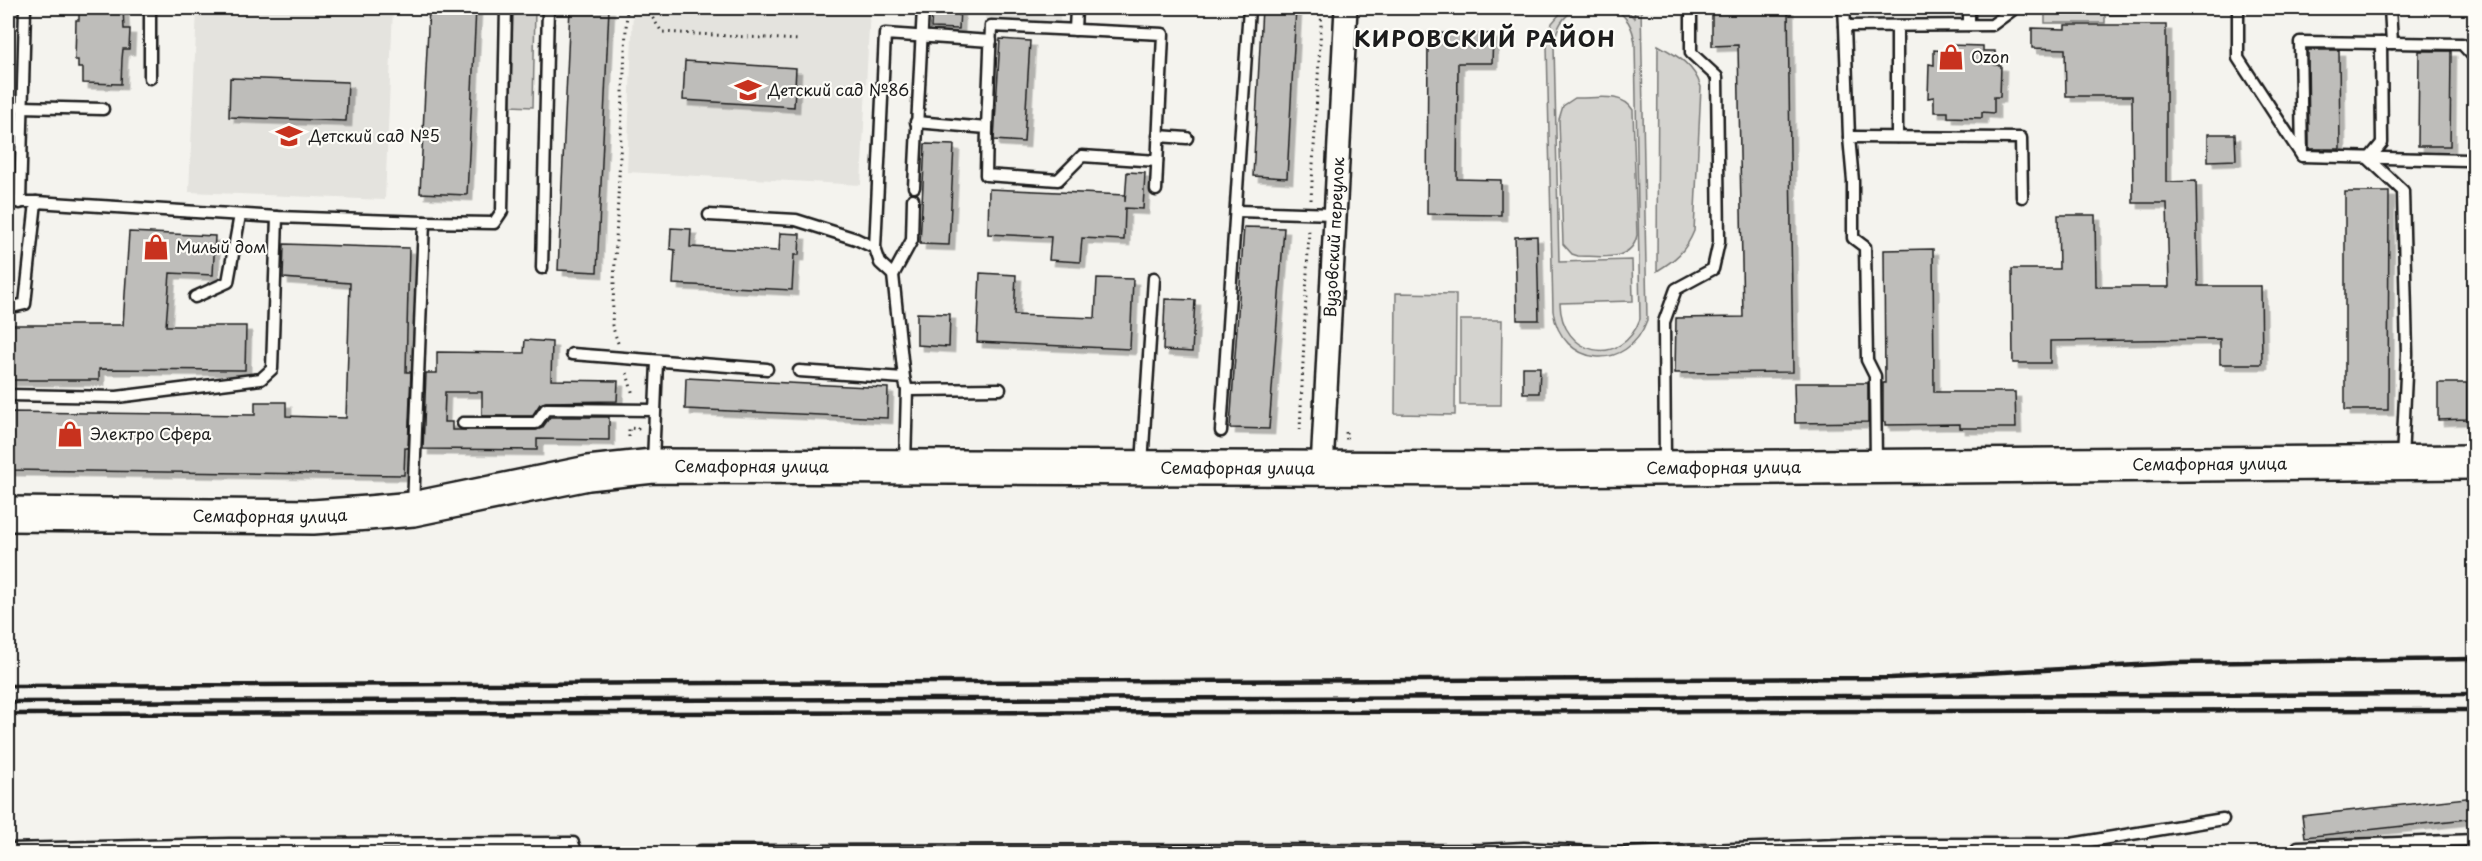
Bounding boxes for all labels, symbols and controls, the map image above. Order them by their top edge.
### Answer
district label: КИРОВСКИЙ РАЙОН [1354,21,1616,54]
shop icon: Ozon [1936,42,1966,72]
place label: Ozon [1971,44,2009,68]
school or university icon: Детский сад №86 [733,75,763,105]
place label: Детский сад №86 [767,77,909,101]
school or university icon: Детский сад №5 [274,121,304,151]
place label: Детский сад №5 [308,123,440,147]
street label: Вузовский переулок [1317,156,1349,318]
shop icon: Милый дом [141,232,171,262]
place label: Милый дом [176,234,266,258]
shop icon: Электро Сфера [55,419,85,449]
place label: Электро Сфера [90,421,211,445]
street label: Семафорная улица [2132,450,2287,476]
street label: Семафорная улица [674,453,829,478]
street label: Семафорная улица [1646,454,1801,479]
street label: Семафорная улица [1160,455,1315,479]
street label: Семафорная улица [193,502,348,528]

